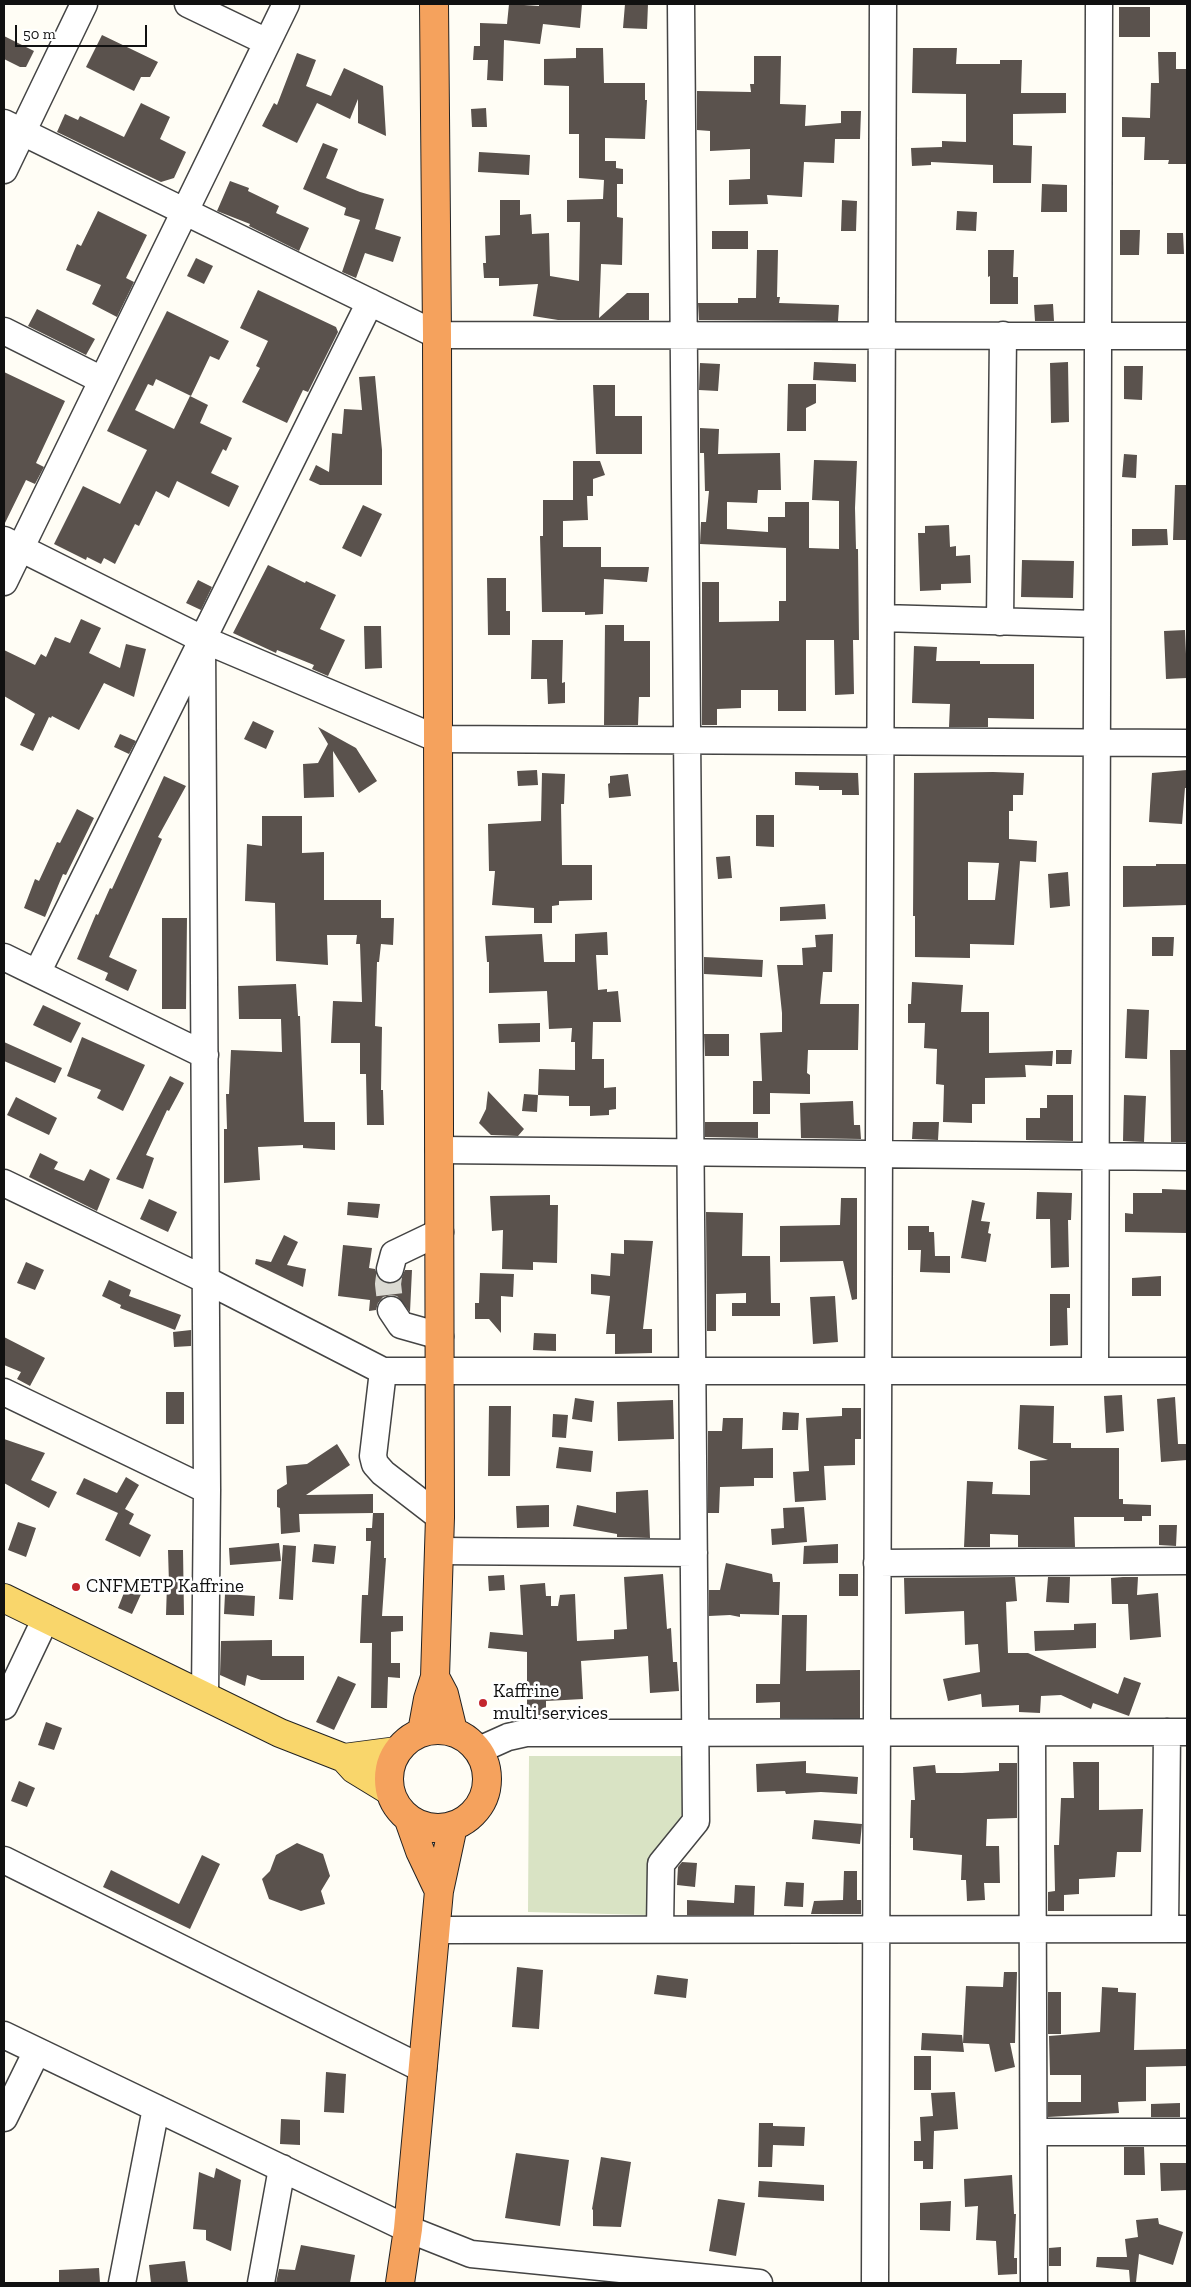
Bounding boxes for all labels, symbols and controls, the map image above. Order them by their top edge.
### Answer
scale bar [18,15,150,47]
text: 50 m [23,25,56,43]
place label: CNFMETP Kaffrine [86,1576,244,1598]
marker: CNFMETP Kaffrine [70,1581,82,1593]
place label: Kaffrine multi services [493,1681,608,1725]
marker: Kaffrine multi services [477,1697,489,1709]

